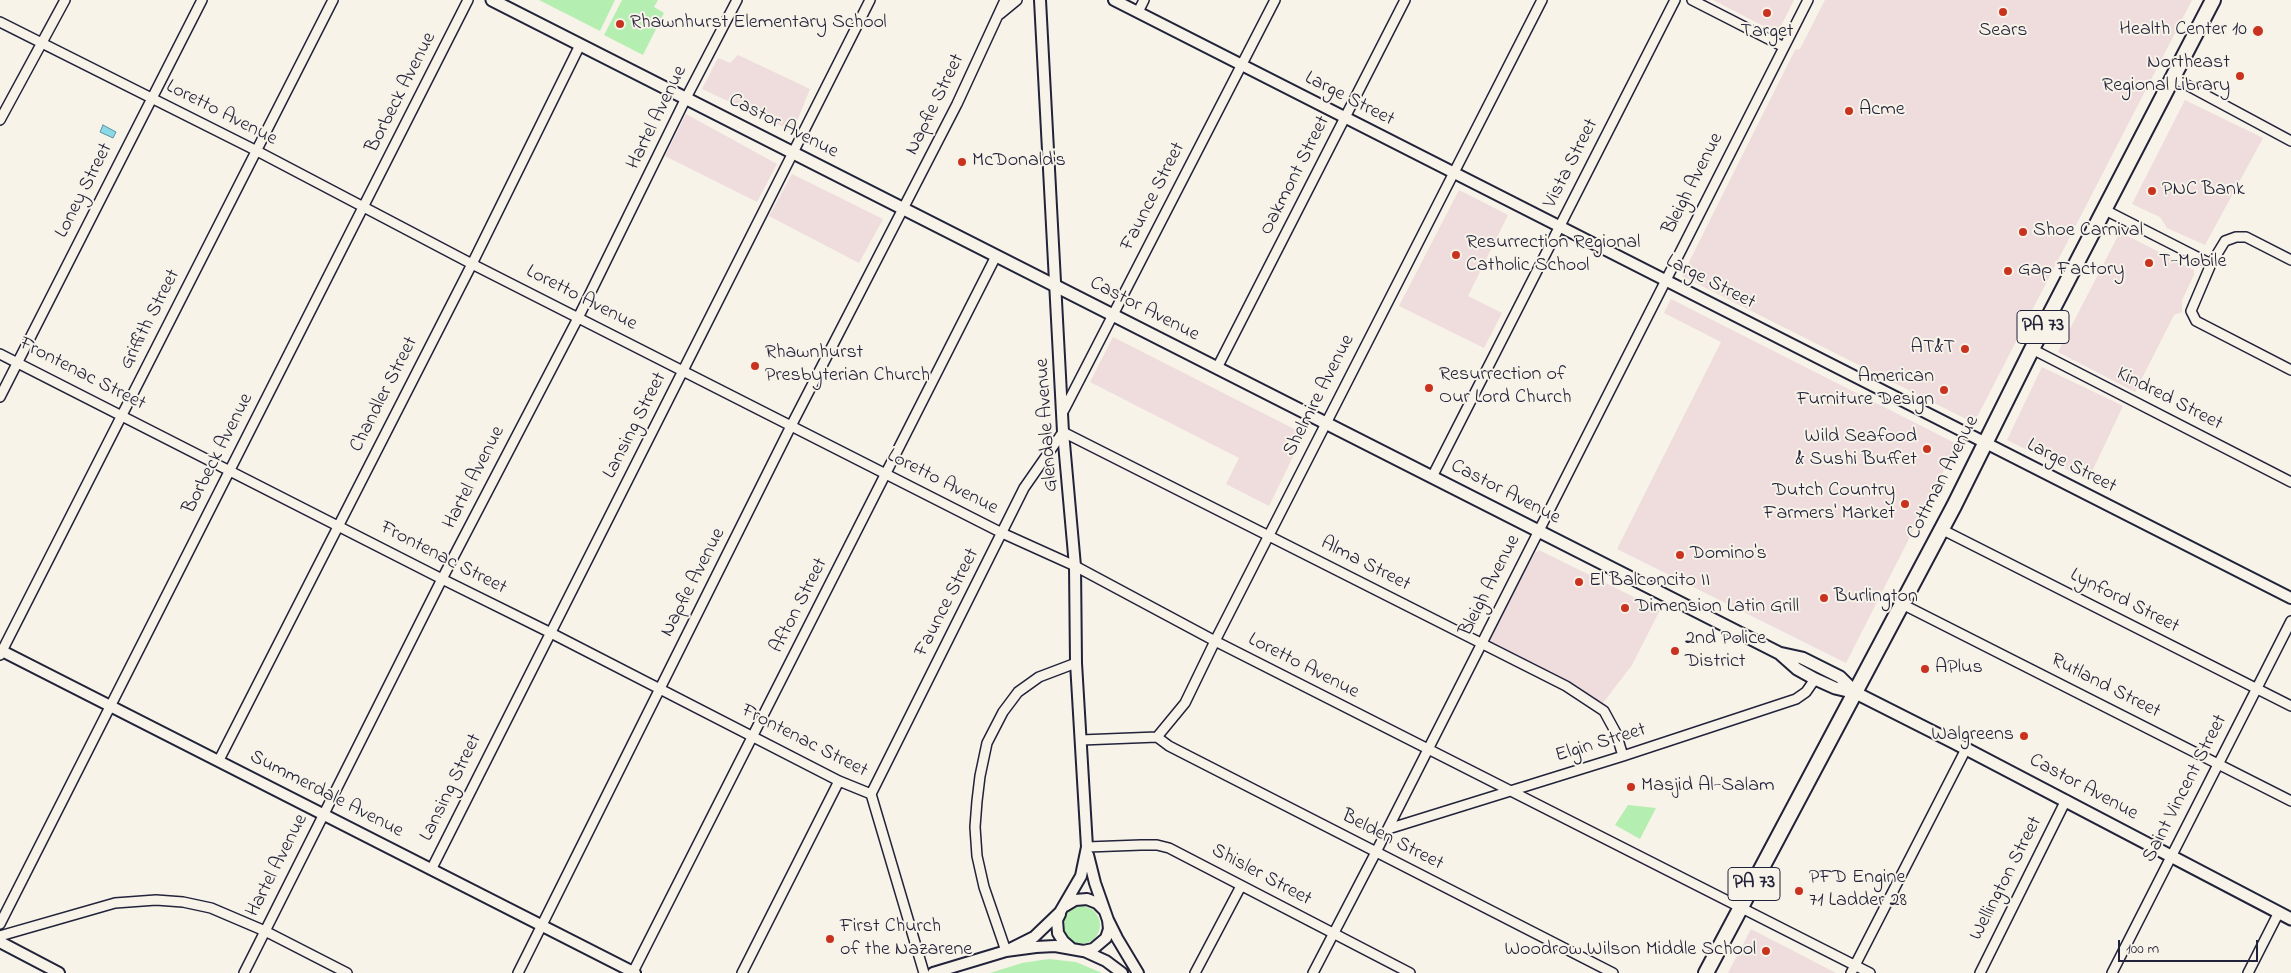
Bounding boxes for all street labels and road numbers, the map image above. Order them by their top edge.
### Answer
street label: Borbeck Avenue [361,29,443,157]
street label: Napfle Street [901,50,971,160]
street label: Hartel Avenue [623,62,693,174]
street label: Large Street [1300,67,1398,133]
street label: Loretto Avenue [161,76,281,152]
street label: Castor Avenue [724,89,842,165]
street label: Oakmont Street [1256,112,1336,240]
street label: Vista Street [1539,115,1605,213]
street label: Bleigh Avenue [1658,129,1730,239]
street label: Faunce Street [1116,139,1192,255]
street label: Loney Street [51,140,119,242]
street label: Large Street [1661,250,1759,316]
street label: Loretto Avenue [521,261,641,337]
street label: Griffith Street [115,266,187,374]
street label: Castor Avenue [1085,272,1203,348]
road number: PA 73 [2017,311,2069,344]
street label: Shelmire Avenue [1279,331,1361,461]
street label: Frontenac Street [15,333,149,417]
street label: Chandler Street [346,333,424,457]
street label: Glendale Avenue [1031,357,1065,493]
street label: Kindred Street [2112,363,2226,437]
street label: Lansing Street [599,369,673,483]
street label: Borbeck Avenue [178,390,260,518]
street label: Cottman Avenue [1902,412,1986,544]
street label: Hartel Avenue [439,422,511,534]
street label: Large Street [2022,434,2120,500]
street label: Loretto Avenue [882,445,1002,521]
street label: Castor Avenue [1446,455,1564,531]
street label: Frontenac Street [376,517,510,601]
street label: Napfle Avenue [656,525,732,641]
street label: Bleigh Avenue [1455,531,1527,641]
street label: Alma Street [1316,532,1414,598]
street label: Faunce Street [910,545,986,661]
street label: Afton Street [766,555,834,657]
street label: Lynford Street [2065,564,2183,640]
street label: Loretto Avenue [1243,629,1363,705]
street label: Rutland Street [2046,649,2164,725]
street label: Frontenac Street [737,700,871,784]
street label: Saint Vincent Street [2138,711,2234,867]
street label: Elgin Street [1553,719,1649,769]
street label: Lansing Street [416,731,488,845]
street label: Summerdale Avenue [245,746,407,844]
street label: Castor Avenue [2024,749,2142,827]
street label: Belden Street [1337,805,1447,877]
street label: Hartel Avenue [242,810,314,922]
street label: Wellington Street [1965,813,2049,945]
street label: Shisler Street [1207,840,1315,912]
road number: PA 73 [1728,868,1780,901]

